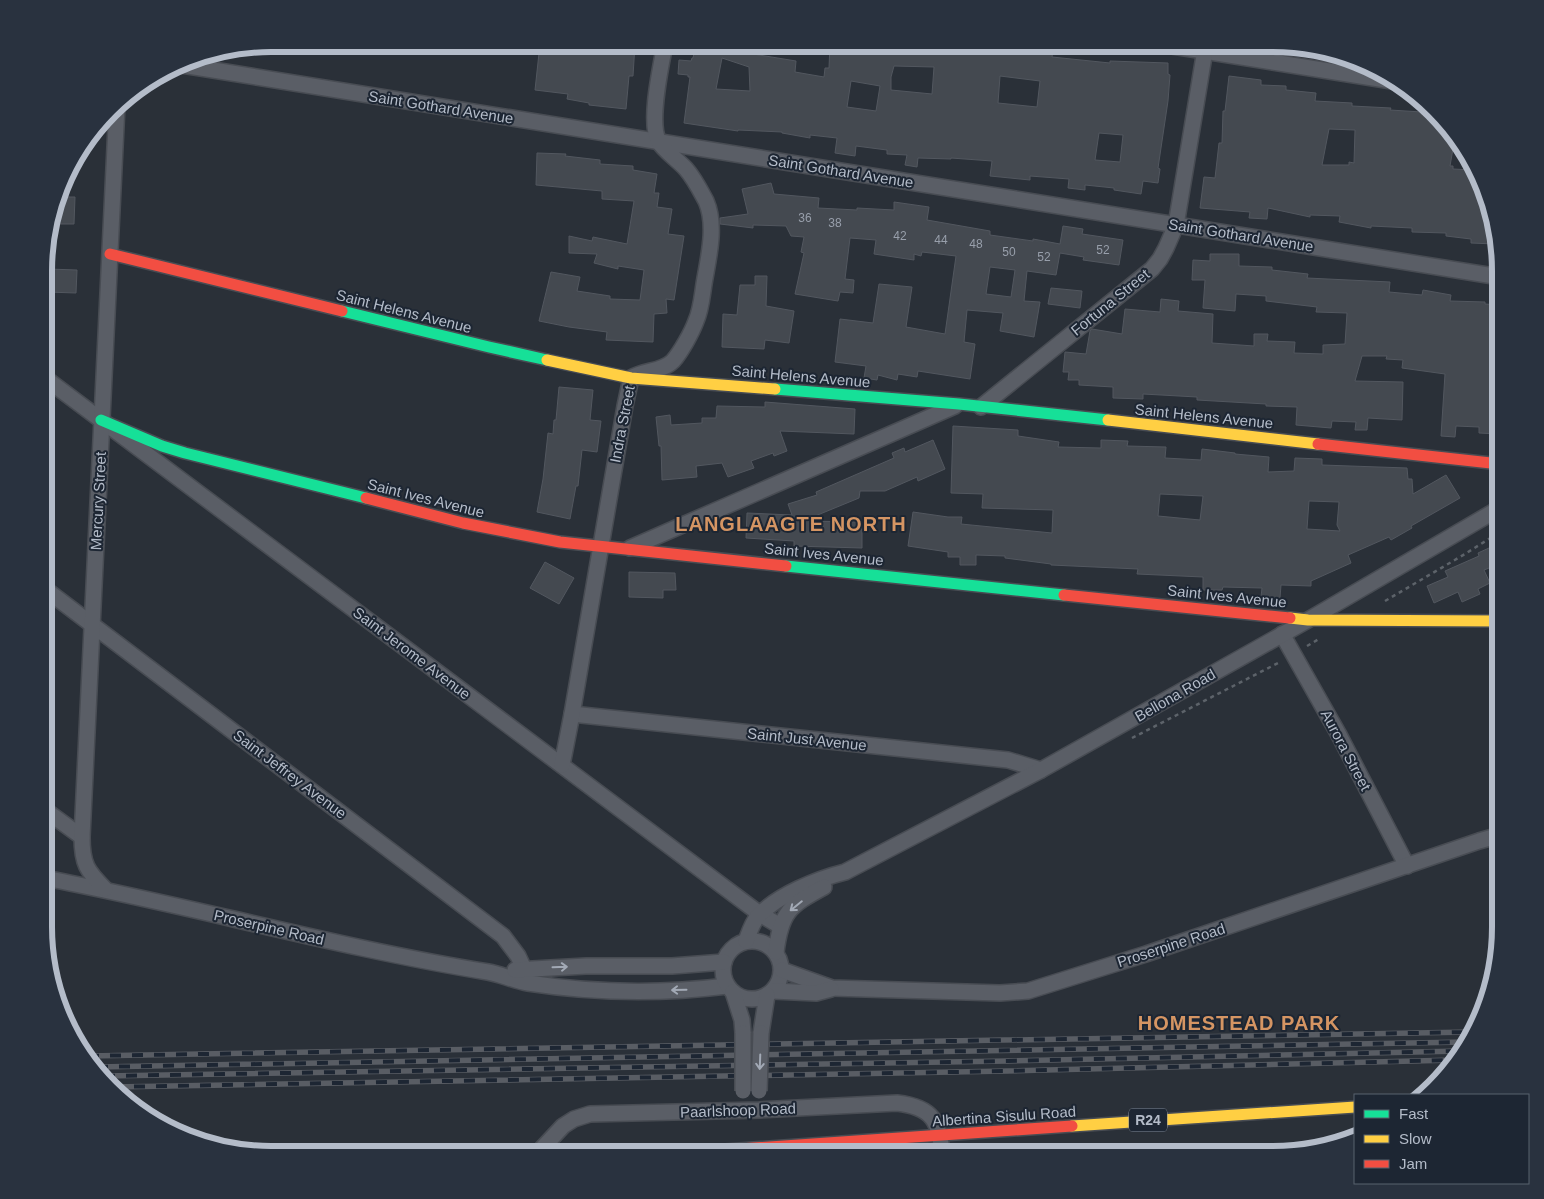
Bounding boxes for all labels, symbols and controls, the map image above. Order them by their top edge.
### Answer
street label: Saint Gothard Avenue [367,87,515,127]
street label: Saint Gothard Avenue [767,151,915,191]
house number: 36 [798,211,812,225]
street label: Saint Gothard Avenue [1167,215,1315,255]
house number: 38 [828,216,842,230]
house number: 42 [893,229,907,243]
house number: 44 [934,233,948,247]
house number: 48 [969,237,983,251]
house number: 52 [1096,243,1110,257]
house number: 50 [1002,245,1016,259]
house number: 52 [1037,250,1051,264]
street label: Fortuna Street [1067,265,1153,339]
street label: Saint Helens Avenue [335,286,473,336]
street label: Saint Helens Avenue [731,361,871,391]
street label: Indra Street [606,383,638,464]
street label: Saint Helens Avenue [1134,400,1274,432]
street label: Mercury Street [87,451,109,551]
street label: Saint Ives Avenue [366,475,486,521]
district label: LANGLAAGTE NORTH [675,513,907,535]
street label: Saint Ives Avenue [764,539,884,569]
street label: Saint Ives Avenue [1167,581,1287,611]
street label: Saint Jerome Avenue [350,603,474,703]
street label: Bellona Road [1132,665,1218,725]
street label: Aurora Street [1318,707,1375,794]
street label: Saint Just Avenue [747,724,867,754]
street label: Saint Jeffrey Avenue [230,726,350,822]
one-way arrow [789,900,802,911]
street label: Proserpine Road [212,906,326,948]
street label: Proserpine Road [1115,920,1227,970]
one-way arrow [552,963,568,972]
one-way arrow [671,985,688,995]
district label: HOMESTEAD PARK [1138,1012,1340,1034]
one-way arrow [755,1054,765,1070]
legend [1354,1094,1529,1184]
street label: Paarlshoop Road [680,1099,796,1121]
street label: Albertina Sisulu Road [931,1102,1077,1130]
text: Fast [1399,1105,1429,1122]
road number: R24 [1129,1108,1167,1132]
text: Slow [1399,1130,1432,1147]
text: Jam [1399,1155,1427,1172]

